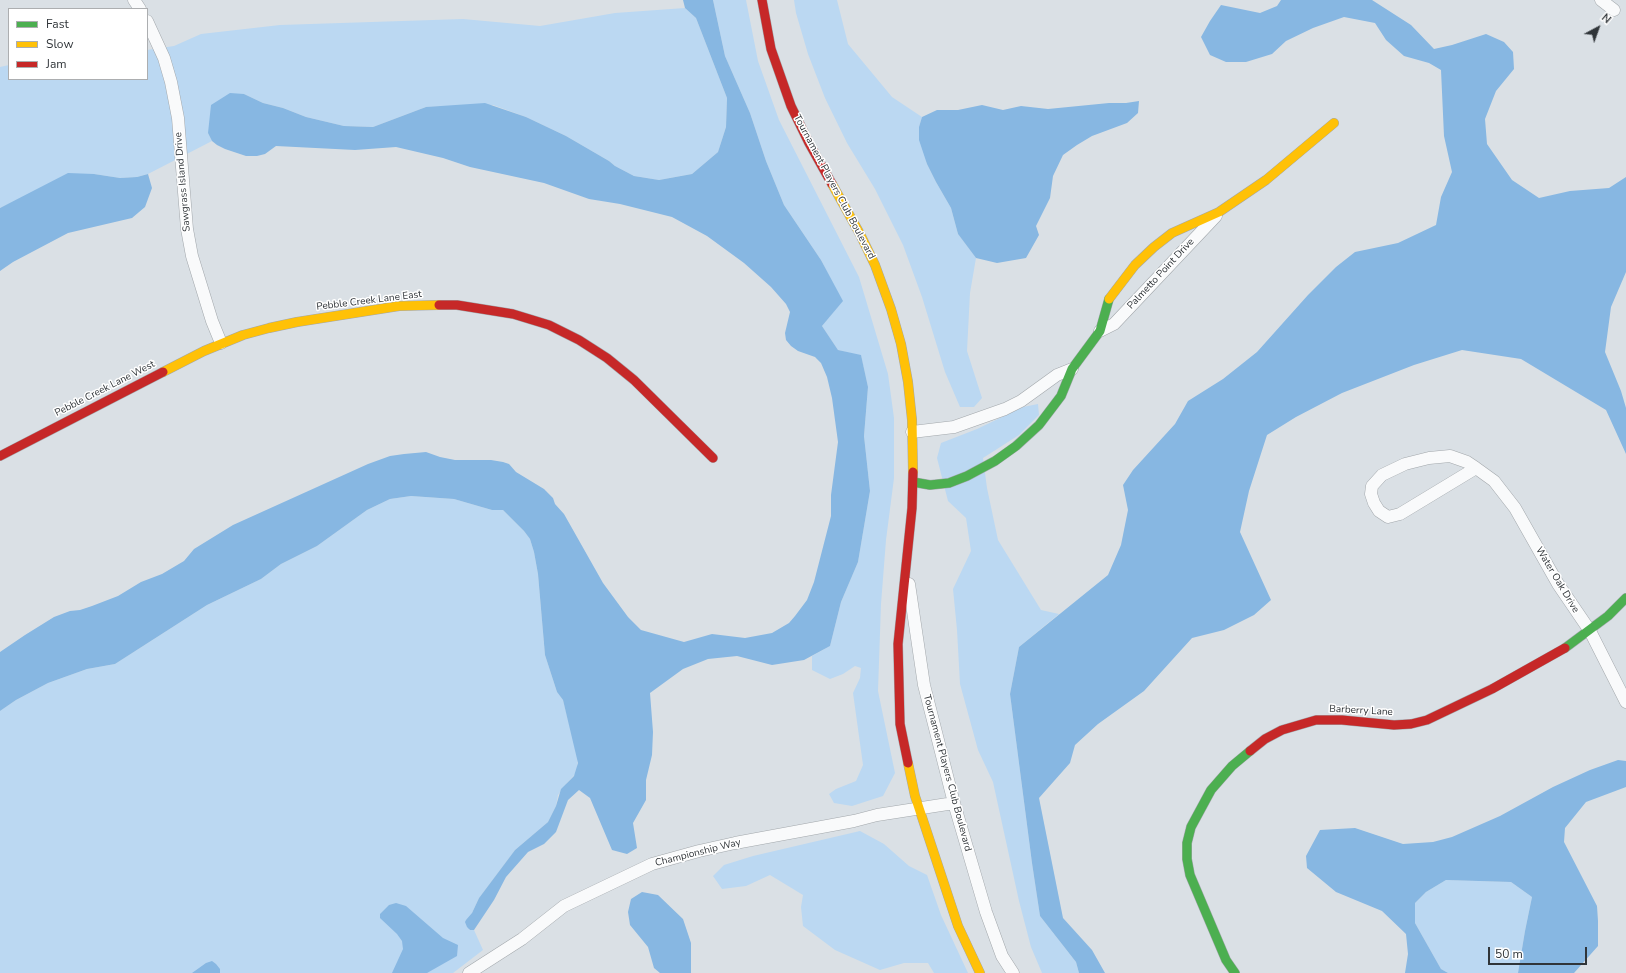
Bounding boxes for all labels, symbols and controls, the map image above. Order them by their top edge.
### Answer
legend [8,8,148,80]
north arrow [1578,8,1618,48]
text: N [1598,10,1614,27]
text: Fast [46,16,69,32]
text: Slow [46,36,74,52]
text: Jam [46,56,67,72]
street label: Tournament Players Club Boulevard [791,113,877,261]
street label: Sawgrass Island Drive [173,132,193,232]
street label: Palmetto Point Drive [1125,236,1197,312]
street label: Pebble Creek Lane East [316,289,422,313]
street label: Pebble Creek Lane West [53,359,157,419]
street label: Water Oak Drive [1533,545,1581,615]
street label: Tournament Players Club Boulevard [920,693,974,853]
street label: Barberry Lane [1329,703,1393,719]
street label: Championship Way [654,837,742,869]
scale bar [1490,939,1589,965]
text: 50 m [1495,946,1523,962]

